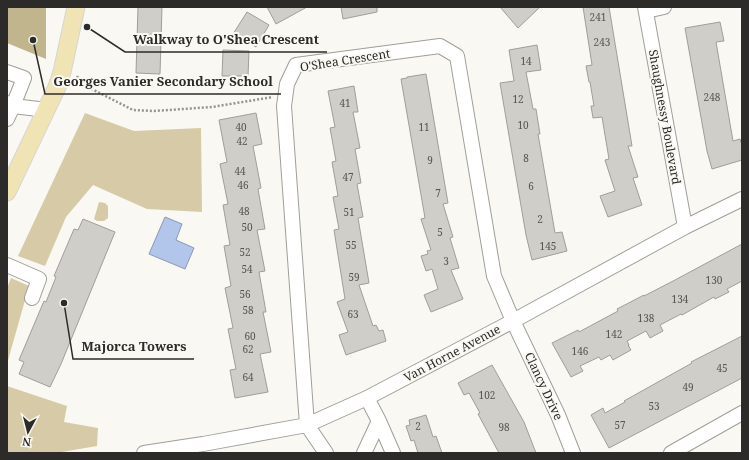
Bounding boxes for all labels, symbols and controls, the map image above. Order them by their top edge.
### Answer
house number: 241 [590,10,606,24]
callout: Walkway to O'Shea Crescent [125,27,327,52]
text: Walkway to O'Shea Crescent [133,30,319,48]
house number: 243 [594,35,611,49]
street label: O'Shea Crescent [299,44,391,76]
street label: Shaughnessy Boulevard [645,48,685,186]
house number: 14 [520,54,532,68]
callout: Georges Vanier Secondary School [45,69,281,94]
text: Georges Vanier Secondary School [53,72,273,90]
house number: 248 [704,90,721,104]
house number: 12 [512,92,524,106]
house number: 41 [339,96,351,110]
house number: 10 [517,118,529,132]
house number: 40 [235,120,247,134]
house number: 11 [418,120,430,134]
house number: 42 [236,134,248,148]
house number: 8 [523,151,529,165]
house number: 9 [427,153,433,167]
house number: 44 [234,164,246,178]
house number: 47 [342,170,354,184]
house number: 46 [237,178,249,192]
house number: 6 [528,179,534,193]
house number: 7 [435,186,441,200]
house number: 48 [238,204,250,218]
house number: 51 [343,205,355,219]
house number: 2 [537,212,543,226]
house number: 50 [241,220,253,234]
house number: 5 [437,225,443,239]
house number: 55 [345,238,357,252]
house number: 145 [540,239,556,253]
house number: 52 [239,245,251,259]
house number: 3 [443,254,449,268]
house number: 54 [241,262,253,276]
house number: 59 [348,270,360,284]
house number: 130 [706,273,723,287]
house number: 56 [239,287,251,301]
house number: 134 [672,292,689,306]
house number: 58 [242,303,254,317]
house number: 63 [347,307,359,321]
house number: 138 [638,311,655,325]
street label: Van Horne Avenue [401,320,503,386]
house number: 142 [606,327,622,341]
house number: 60 [244,329,256,343]
callout: Majorca Towers [73,334,194,359]
text: Majorca Towers [81,337,187,355]
house number: 62 [242,342,254,356]
house number: 146 [572,344,589,358]
street label: Clancy Drive [521,349,567,423]
house number: 45 [716,361,728,375]
house number: 64 [242,370,254,384]
house number: 49 [682,380,694,394]
house number: 102 [479,388,495,402]
house number: 53 [648,399,660,413]
north arrow [8,412,48,452]
house number: 57 [614,418,626,432]
house number: 2 [415,419,421,433]
house number: 98 [498,420,510,434]
text: N [21,434,32,450]

